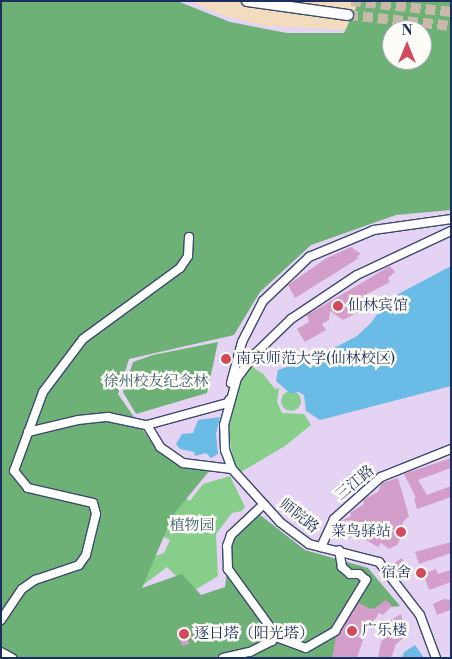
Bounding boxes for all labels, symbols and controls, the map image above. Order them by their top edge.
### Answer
north arrow [382,20,432,70]
text: N [401,22,413,40]
place label: 仙林宾馆 [348,297,408,315]
marker: 仙林宾馆 [332,300,344,312]
place label: 南京师范大学(仙林校区) [236,350,395,368]
marker: 南京师范大学(仙林校区) [220,353,232,365]
park label: 徐州校友纪念林 [104,373,208,391]
street label: 三江路 [332,462,378,504]
street label: 师院路 [276,495,322,537]
park label: 植物园 [170,517,214,535]
place label: 菜鸟驿站 [331,523,391,541]
marker: 菜鸟驿站 [395,526,407,538]
place label: 宿舍 [381,564,411,582]
marker: 宿舍 [415,567,427,579]
place label: 广乐楼 [362,622,407,640]
place label: 逐日塔（阳光塔） [194,625,314,643]
marker: 广乐楼 [346,625,358,637]
marker: 逐日塔（阳光塔） [178,628,190,640]

